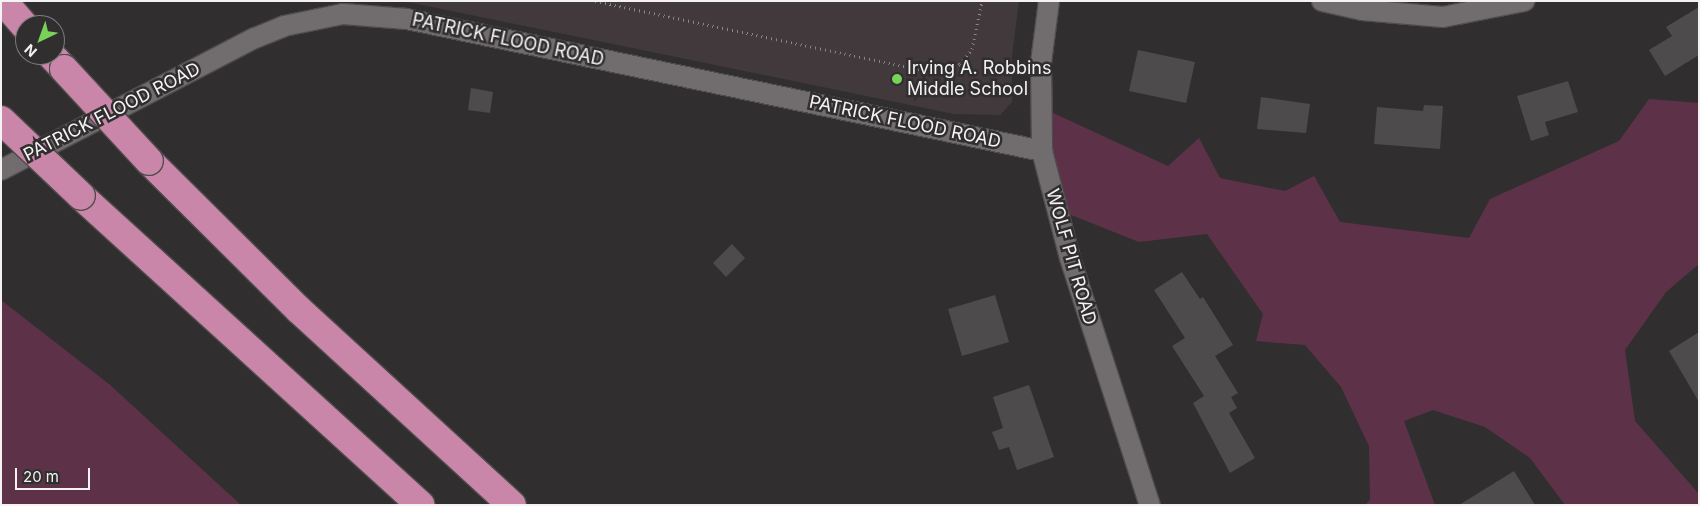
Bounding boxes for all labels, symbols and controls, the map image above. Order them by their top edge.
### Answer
street label: PATRICK FLOOD ROAD [410,9,606,71]
north arrow [15,15,65,65]
text: N [21,41,40,61]
street label: PATRICK FLOOD ROAD [20,58,204,166]
place label: Irving A. Robbins Middle School [907,58,1051,100]
marker: Irving A. Robbins Middle School [891,73,903,85]
street label: PATRICK FLOOD ROAD [807,91,1003,153]
street label: WOLF PIT ROAD [1041,186,1101,328]
scale bar [18,458,92,490]
text: 20 m [23,467,59,486]

